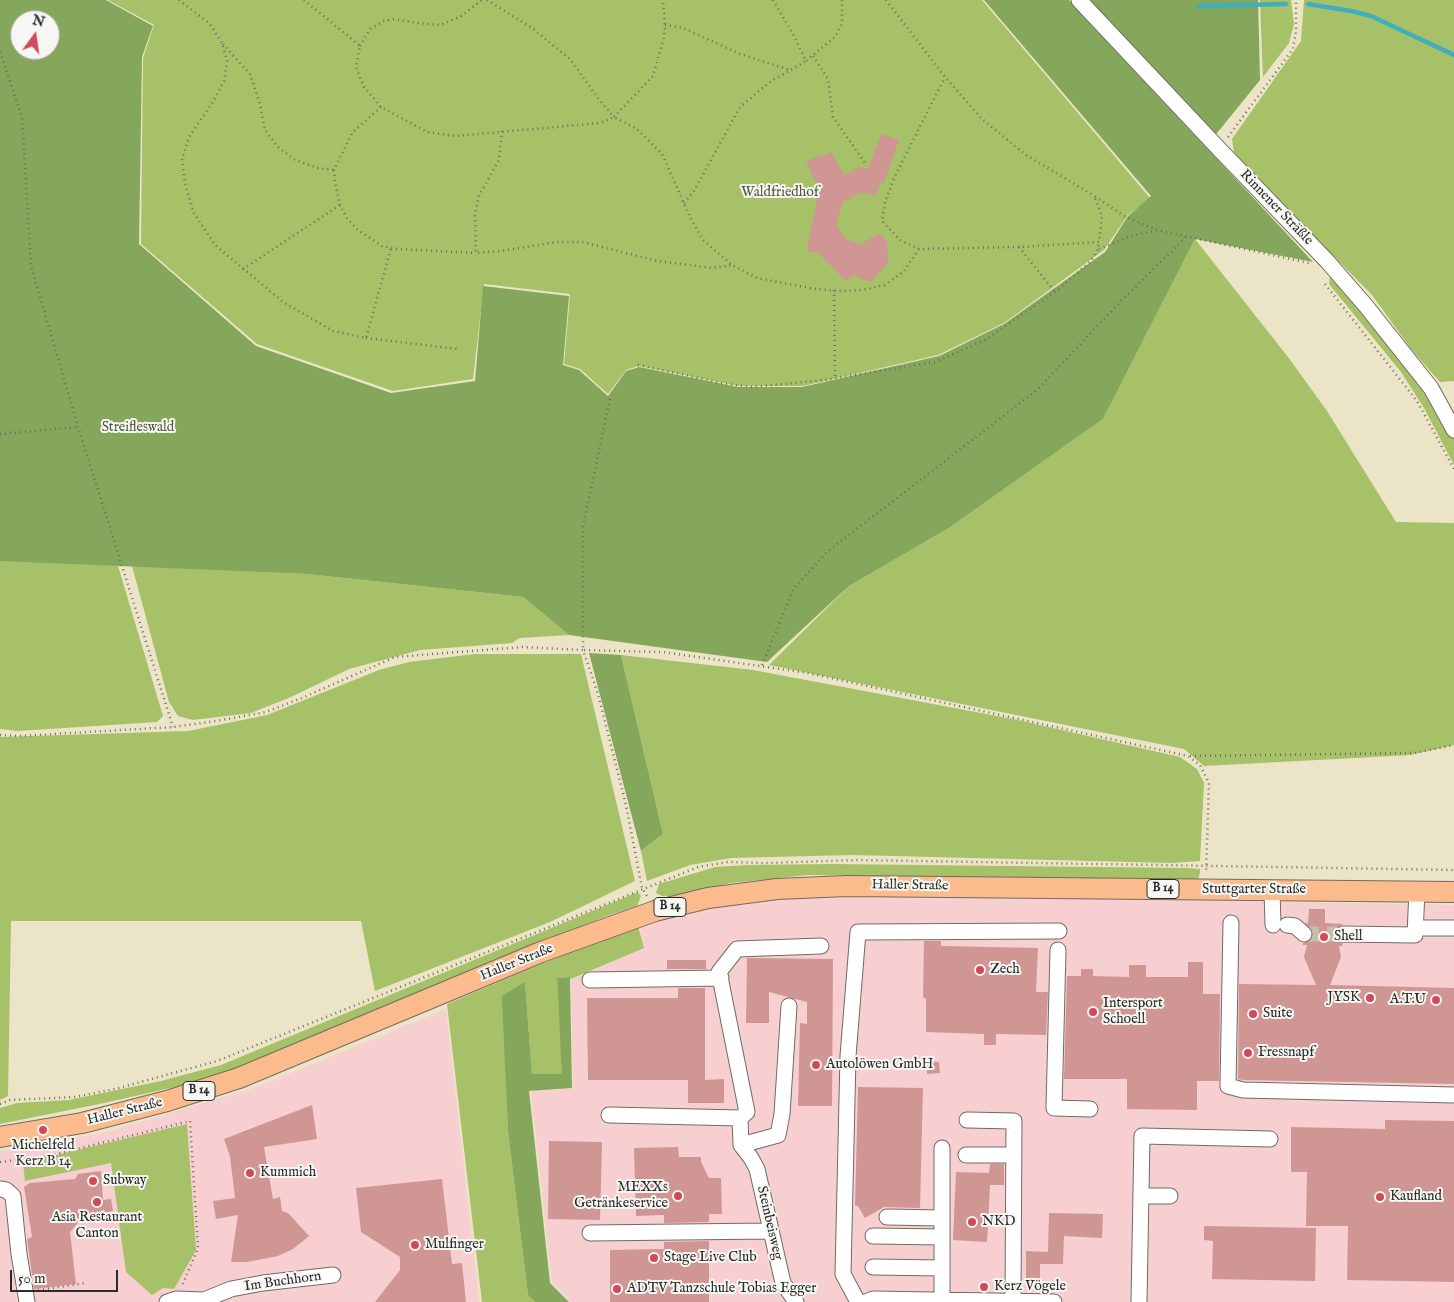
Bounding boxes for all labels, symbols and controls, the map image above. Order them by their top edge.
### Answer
north arrow [10,10,60,60]
text: N [30,11,46,32]
street label: Rinnener Sträßle [1236,167,1316,249]
park label: Waldfriedhof [741,185,819,201]
park label: Streifleswald [102,420,174,436]
street label: Haller Straße [871,877,949,895]
road number: B 14 [1147,880,1179,899]
street label: Stuttgarter Straße [1202,882,1306,898]
road number: B 14 [654,898,686,916]
place label: Shell [1334,929,1363,945]
marker: Shell [1318,931,1330,943]
street label: Haller Straße [478,941,556,985]
place label: Zech [990,962,1020,978]
marker: Zech [974,964,986,976]
place label: JYSK [1327,990,1360,1006]
marker: JYSK [1364,992,1376,1004]
place label: A.T.U [1390,992,1426,1008]
marker: A.T.U [1430,994,1442,1006]
place label: Intersport Schoell [1103,996,1163,1028]
marker: Intersport Schoell [1087,1006,1099,1018]
place label: Suite [1263,1006,1292,1022]
marker: Suite [1247,1008,1259,1020]
place label: Fressnapf [1258,1045,1314,1061]
marker: Fressnapf [1242,1047,1254,1059]
place label: Autolöwen GmbH [826,1057,933,1073]
marker: Autolöwen GmbH [810,1059,822,1071]
road number: B 14 [183,1082,215,1100]
street label: Haller Straße [86,1095,164,1129]
marker: Michelfeld Kerz B 14 [37,1124,49,1136]
place label: Michelfeld Kerz B 14 [11,1138,75,1170]
place label: Kummich [260,1165,316,1181]
marker: Kummich [244,1167,256,1179]
place label: Subway [103,1173,147,1189]
marker: Subway [87,1175,99,1187]
place label: MEXXs Getränkeservice [574,1180,668,1212]
street label: Steinbeisweg [752,1184,786,1262]
place label: Kaufland [1390,1189,1442,1205]
marker: MEXXs Getränkeservice [672,1190,684,1202]
marker: Kaufland [1374,1191,1386,1203]
marker: Asia Restaurant Canton [91,1196,103,1208]
place label: Asia Restaurant Canton [52,1210,142,1242]
place label: NKD [982,1214,1015,1230]
marker: NKD [966,1216,978,1228]
place label: Mulfinger [425,1237,484,1253]
marker: Mulfinger [409,1239,421,1251]
place label: Stage Live Club [664,1250,757,1266]
marker: Stage Live Club [648,1252,660,1264]
scale bar [12,1260,120,1292]
street label: Im Buchhorn [244,1268,322,1296]
text: 50 m [18,1269,46,1288]
place label: Kerz Vögele [994,1279,1066,1295]
place label: ADTV Tanzschule Tobias Egger [627,1281,816,1297]
marker: Kerz Vögele [978,1281,990,1293]
marker: ADTV Tanzschule Tobias Egger [611,1283,623,1295]

